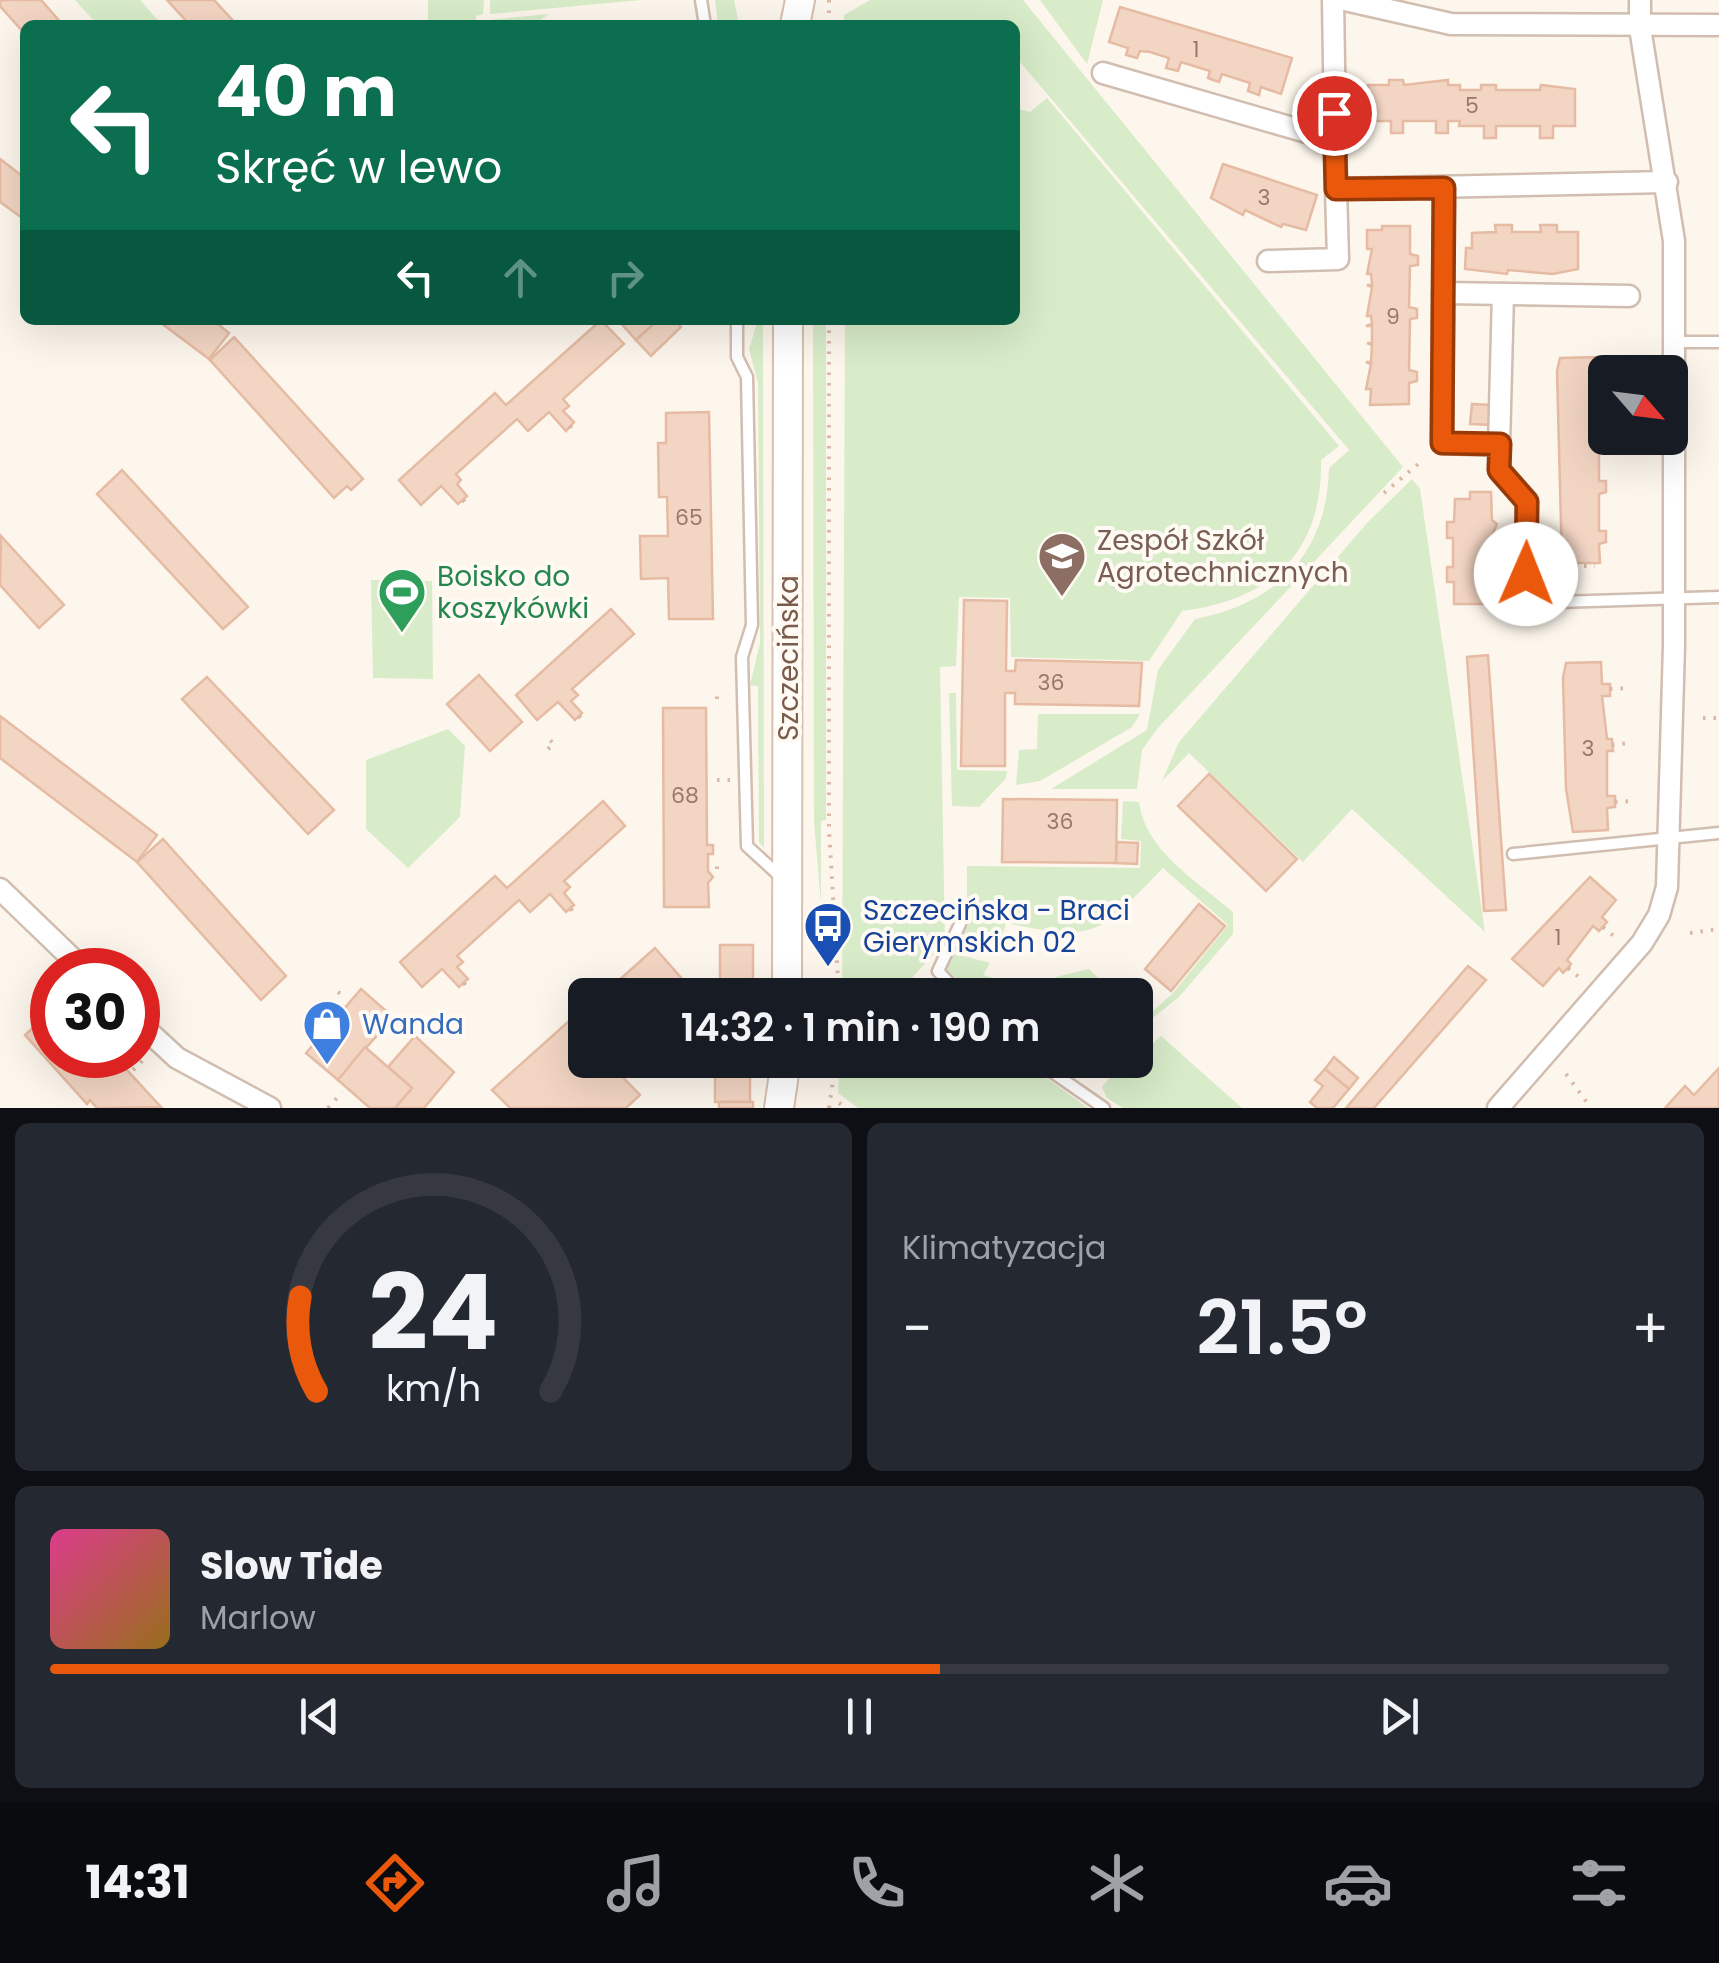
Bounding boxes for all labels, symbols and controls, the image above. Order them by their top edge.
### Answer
house number: 1 [1192,34,1200,65]
text: 40 m [215,42,397,141]
icon: left [50,60,180,190]
pin [1292,71,1377,156]
icon: arrive [1307,86,1362,141]
house number: 5 [1465,90,1479,121]
text: Skręć w lewo [215,136,502,199]
house number: 3 [1258,182,1270,213]
icon: left [388,250,443,305]
icon: ahead [493,250,548,305]
icon: right [598,250,653,305]
house number: 9 [1386,301,1400,332]
north arrow [1588,355,1688,455]
map controls [1588,355,1688,455]
house number: 65 [675,502,703,533]
place label: Zespół Szkół Agrotechnicznych [1097,521,1349,592]
position arrow [1474,522,1578,626]
school or university icon: Zespół Szkół Agrotechnicznych [1036,530,1088,598]
place label: Boisko do koszykówki [437,557,589,628]
sports icon: Boisko do koszykówki [376,566,428,634]
street label: Szczecińska [769,575,808,741]
house number: 36 [1038,667,1064,698]
house number: 3 [1582,733,1594,764]
house number: 68 [671,780,699,811]
house number: 36 [1047,806,1073,837]
place label: Szczecińska - Braci Gierymskich 02 [863,891,1130,962]
bus stop icon: Szczecińska - Braci Gierymskich 02 [802,900,854,968]
house number: 1 [1554,922,1562,953]
speed limit sign: 30 [30,948,160,1078]
shop icon: Wanda [301,998,353,1066]
text: 14:32 · 1 min · 190 m [681,1001,1040,1054]
place label: Wanda [362,1005,464,1044]
text: Klimatyzacja [902,1225,1106,1270]
text: 24 [369,1240,498,1385]
text: 21.5° [1196,1275,1368,1380]
text: − [902,1290,932,1367]
text: + [1631,1290,1669,1367]
text: km/h [386,1363,481,1414]
text: Slow Tide [200,1539,383,1592]
text: Marlow [200,1595,316,1640]
icon: previous [292,1689,347,1744]
icon: pause [832,1689,887,1744]
icon: next [1372,1689,1427,1744]
icon: directions [360,1848,430,1918]
icon: music [601,1848,671,1918]
icon: phone [842,1848,912,1918]
icon: climate [1082,1848,1152,1918]
icon: car [1323,1848,1393,1918]
icon: filters [1564,1848,1634,1918]
text: 14:31 [85,1851,190,1914]

